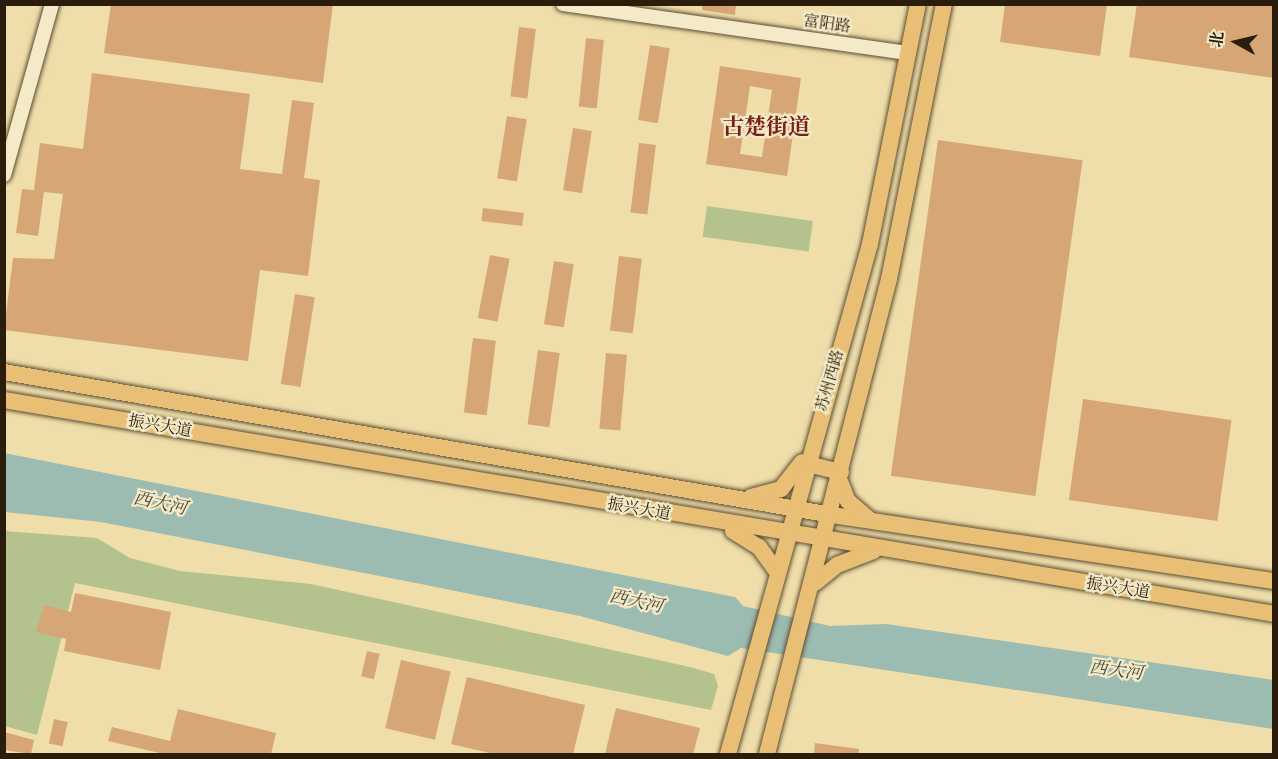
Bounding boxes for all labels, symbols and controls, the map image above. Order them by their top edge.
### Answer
street label: 富阳路 [802,12,852,38]
north arrow [1206,12,1266,72]
text: 北 [1209,30,1227,49]
district label: 古楚街道 [722,116,810,142]
street label: 苏州西路 [813,348,849,414]
street label: 振兴大道 [127,412,193,442]
water label: 西大河 [131,488,189,520]
street label: 振兴大道 [606,495,672,525]
street label: 振兴大道 [1085,575,1151,603]
water label: 西大河 [607,586,665,618]
water label: 西大河 [1088,657,1144,685]

